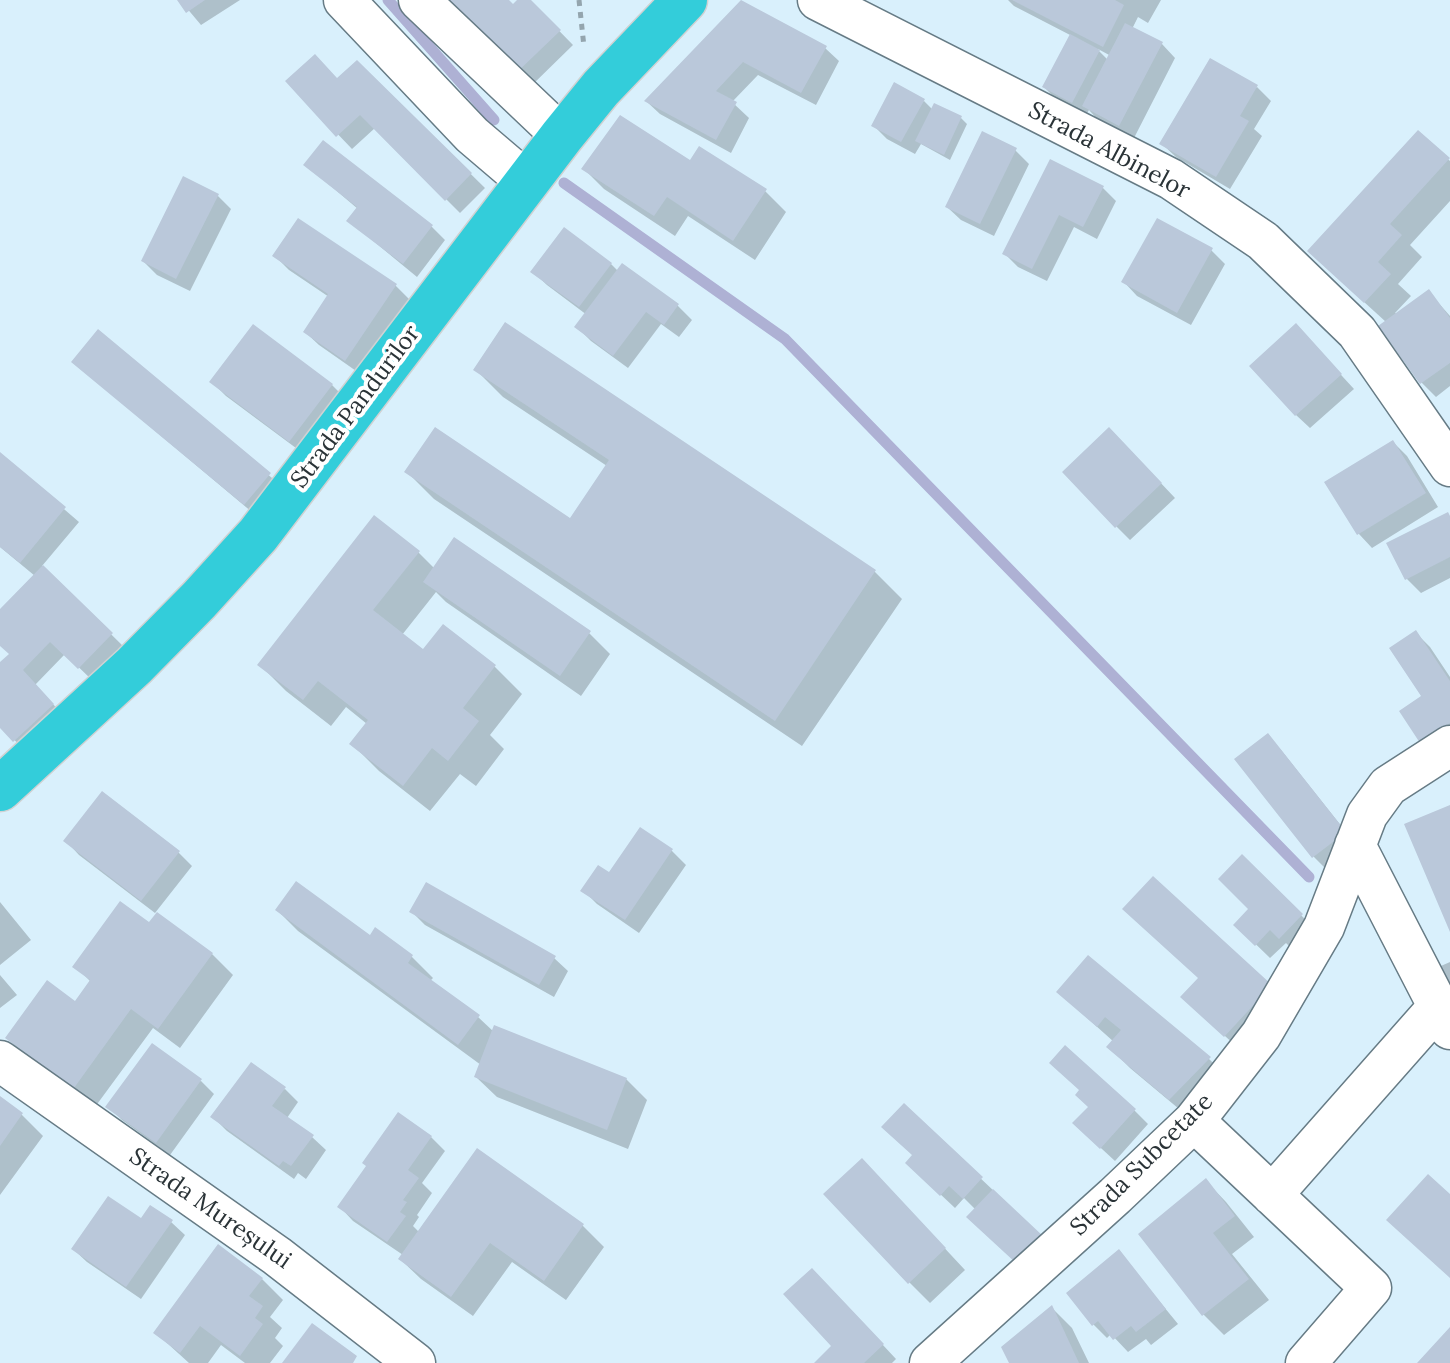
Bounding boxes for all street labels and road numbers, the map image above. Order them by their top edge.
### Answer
street label: Strada Albinelor [1023,96,1195,206]
street label: Strada Pandurilor [285,320,427,494]
street label: Strada Subcetate [1065,1088,1219,1242]
street label: Strada Mureșului [123,1142,297,1276]

